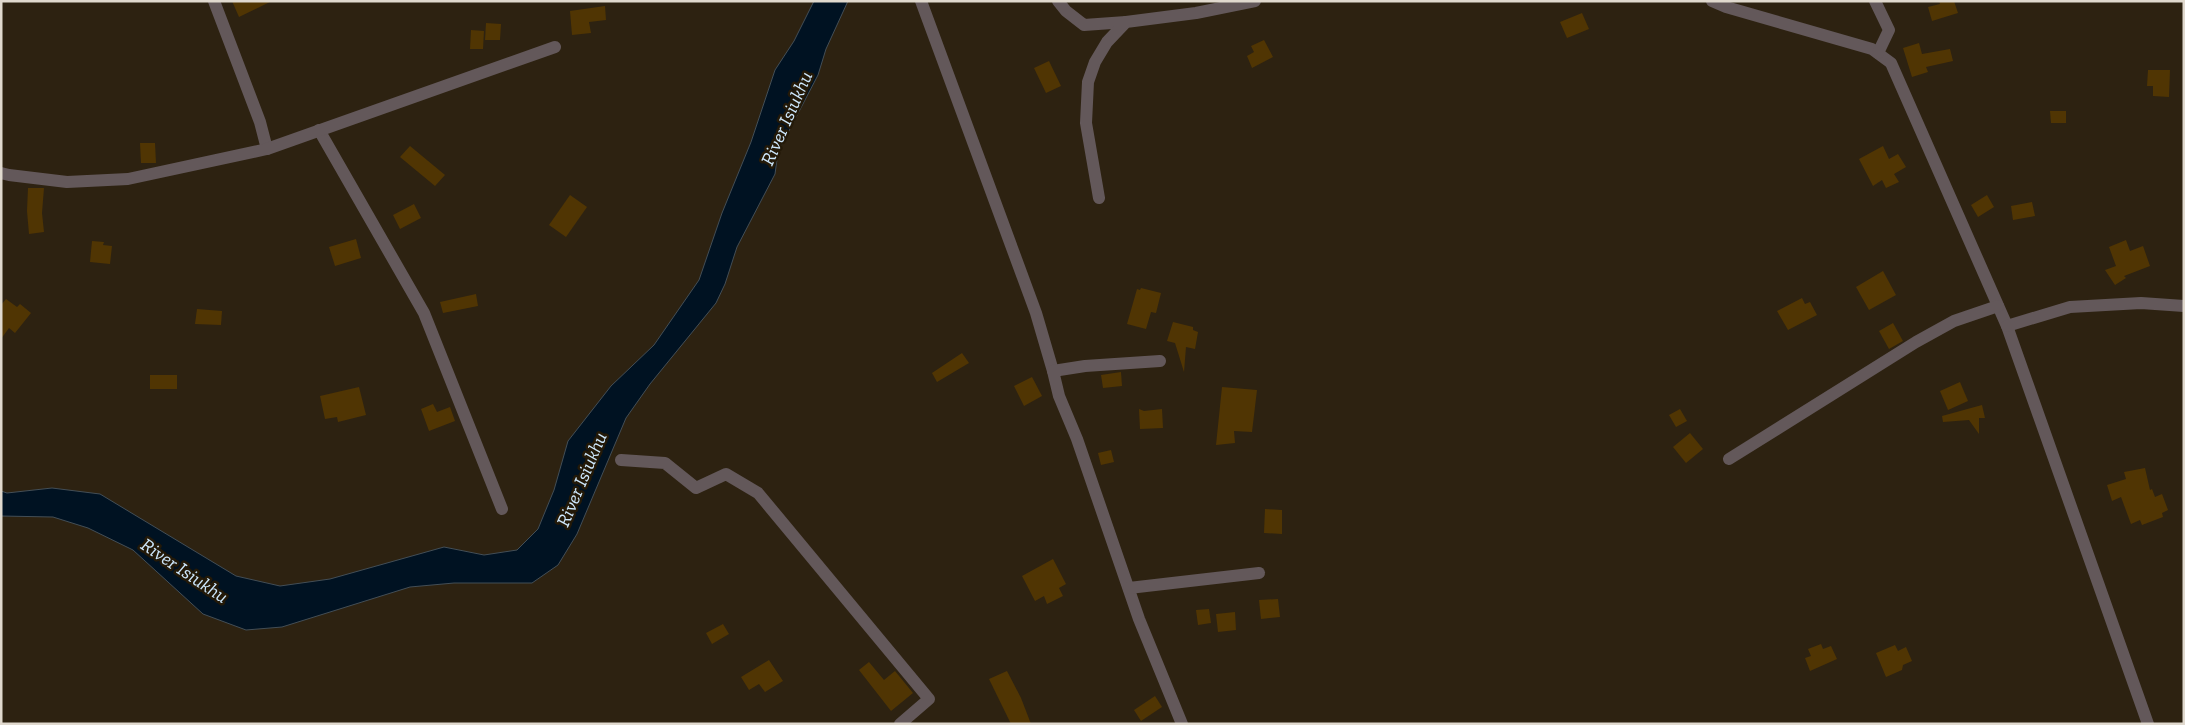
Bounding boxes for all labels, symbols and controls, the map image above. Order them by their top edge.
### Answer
water label: River Isiukhu [756,68,817,169]
water label: River Isiukhu [551,428,612,530]
water label: River Isiukhu [137,533,233,608]

